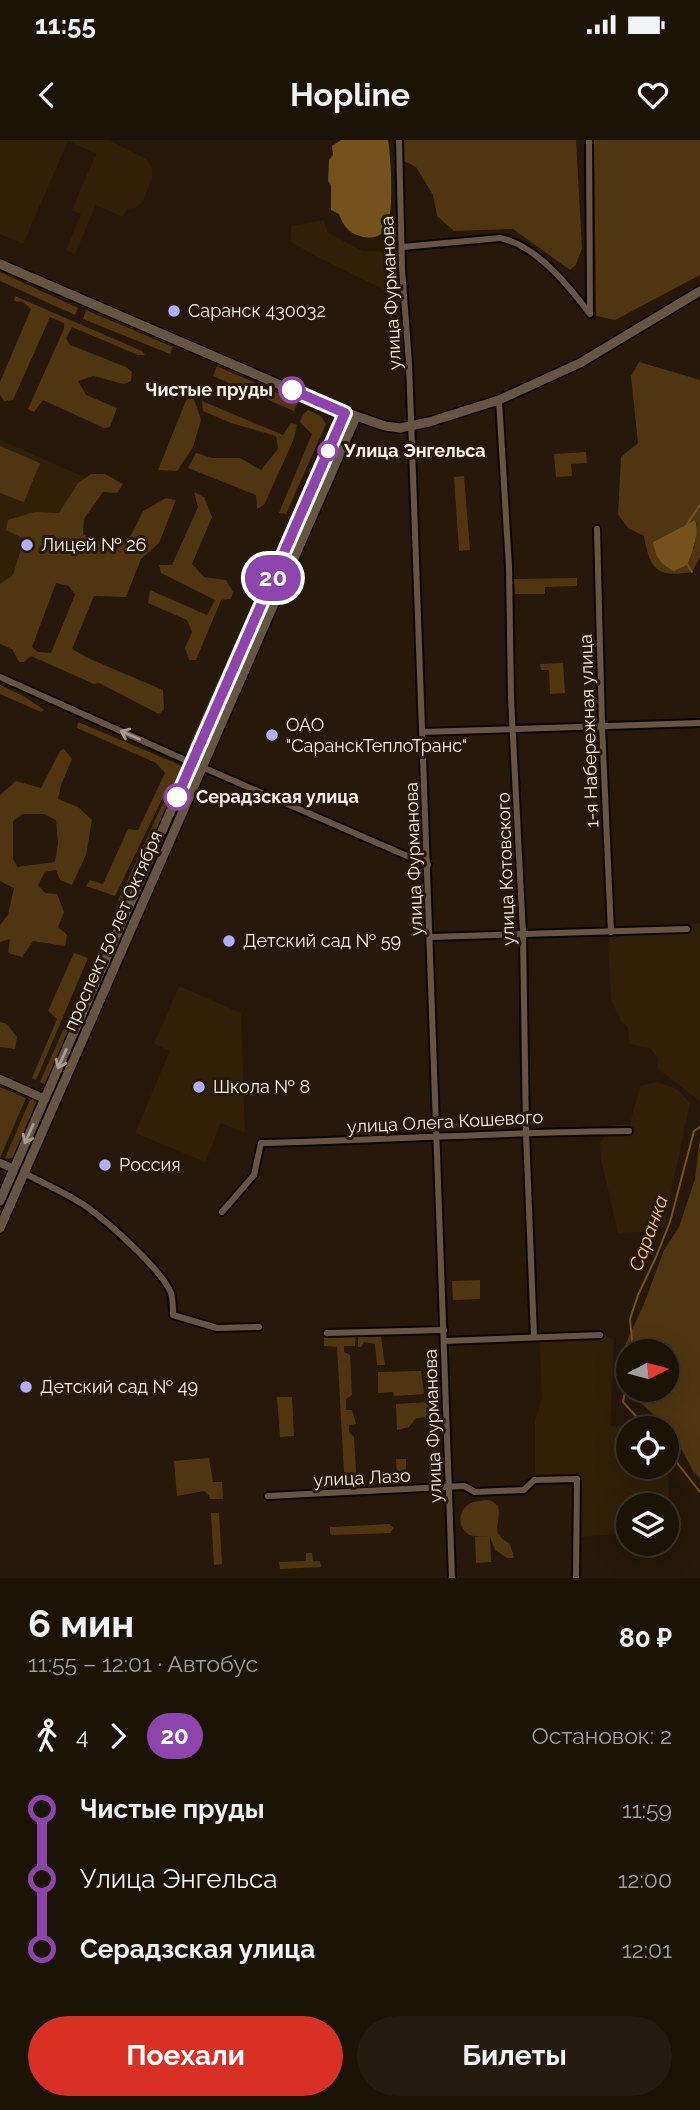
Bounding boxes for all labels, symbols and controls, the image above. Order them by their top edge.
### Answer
text: 11:55 [35,10,96,40]
icon: back [28,76,66,114]
text: Hopline [290,76,410,113]
icon: heart [634,76,672,114]
street label: улица Фурманова [376,216,405,370]
place label: Саранск 430032 [188,300,326,321]
marker: Саранск 430032 [166,303,182,319]
marker: Чистые пруды [279,377,305,403]
place label: Чистые пруды [145,379,273,400]
place label: Улица Энгельса [343,440,486,461]
marker: Улица Энгельса [318,441,338,461]
place label: Лицей № 26 [41,534,147,555]
marker: Лицей № 26 [19,537,35,553]
line badge: 20 [242,555,304,601]
text: 20 [259,563,287,592]
street label: 1-я Набережная улица [575,634,602,828]
place label: ОАО "СаранскТеплоТранс" [286,714,467,756]
marker: ОАО "СаранскТеплоТранс" [264,727,280,743]
one-way arrow [120,728,141,741]
street label: улица Фурманова [400,782,427,936]
marker: Серадзская улица [164,784,190,810]
place label: Серадзская улица [196,786,359,807]
street label: улица Котовского [492,792,519,946]
street label: проспект 50 лет Октября [59,828,166,1034]
place label: Детский сад № 59 [243,930,401,951]
marker: Детский сад № 59 [221,933,237,949]
one-way arrow [55,1048,68,1069]
place label: Школа № 8 [213,1076,310,1097]
marker: Школа № 8 [191,1079,207,1095]
street label: улица Олега Кошевого [346,1106,544,1137]
one-way arrow [22,1123,35,1144]
place label: Россия [119,1154,181,1175]
marker: Россия [97,1157,113,1173]
water label: Саранка [624,1192,672,1274]
north arrow [616,1339,679,1402]
map controls [616,1339,679,1556]
street label: улица Фурманова [419,1349,446,1503]
place label: Детский сад № 49 [40,1376,198,1397]
marker: Детский сад № 49 [18,1379,34,1395]
button: locate [616,1416,679,1479]
street label: улица Лазо [313,1464,411,1491]
button: layers [616,1493,679,1556]
text: 6 мин [28,1601,134,1646]
text: 80 ₽ [619,1623,672,1653]
text: 11:55 – 12:01 · Автобус [28,1650,258,1677]
icon: walk [28,1717,66,1755]
icon: forward [99,1717,137,1755]
text: 20 [161,1721,189,1750]
text: 4 [76,1722,89,1749]
text: Остановок: 2 [531,1722,672,1749]
text: Чистые пруды [80,1794,265,1824]
text: 11:59 [622,1796,672,1823]
text: Улица Энгельса [80,1864,277,1894]
text: 12:00 [618,1866,672,1893]
text: Серадзская улица [80,1934,315,1964]
text: 12:01 [622,1936,672,1963]
button: Поехали [28,2016,343,2096]
button: Билеты [357,2016,672,2096]

